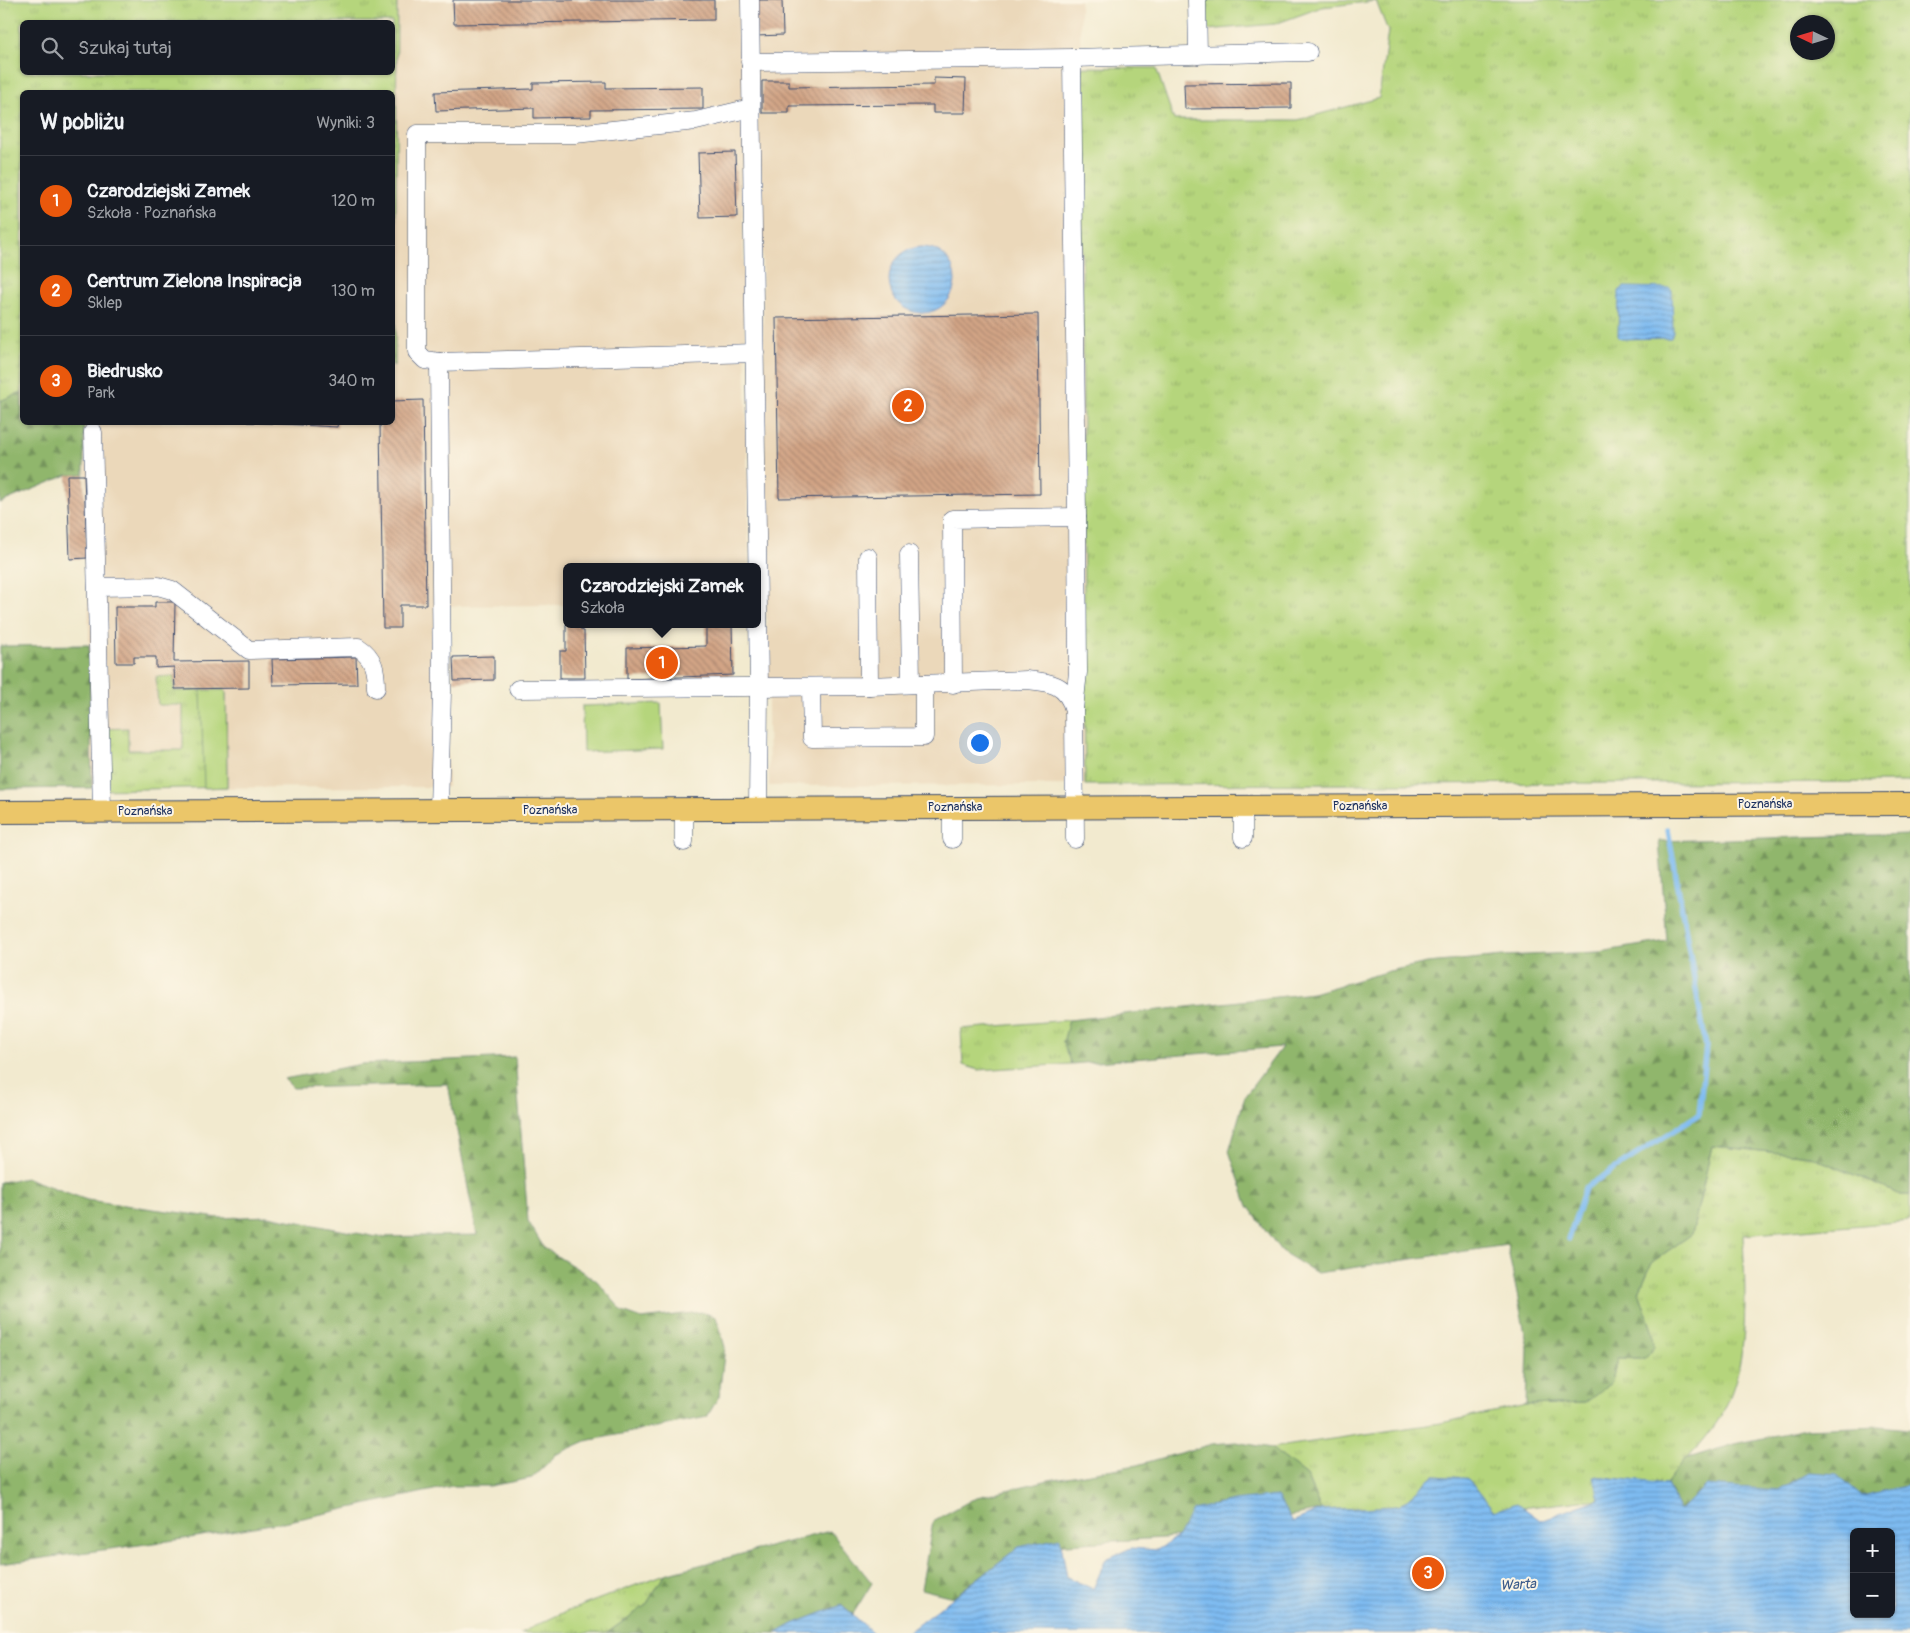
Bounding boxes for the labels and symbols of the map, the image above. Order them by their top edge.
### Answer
north arrow [1790,15,1835,60]
pin: 2 [892,387,924,425]
pin: 1 [646,644,678,682]
your location [967,730,993,756]
street label: Poznańska [1738,797,1793,812]
street label: Poznańska [1333,799,1388,814]
street label: Poznańska [928,800,983,815]
street label: Poznańska [523,803,578,818]
street label: Poznańska [118,804,173,819]
pin: 3 [1412,1554,1444,1592]
water label: Warta [1500,1575,1538,1594]

